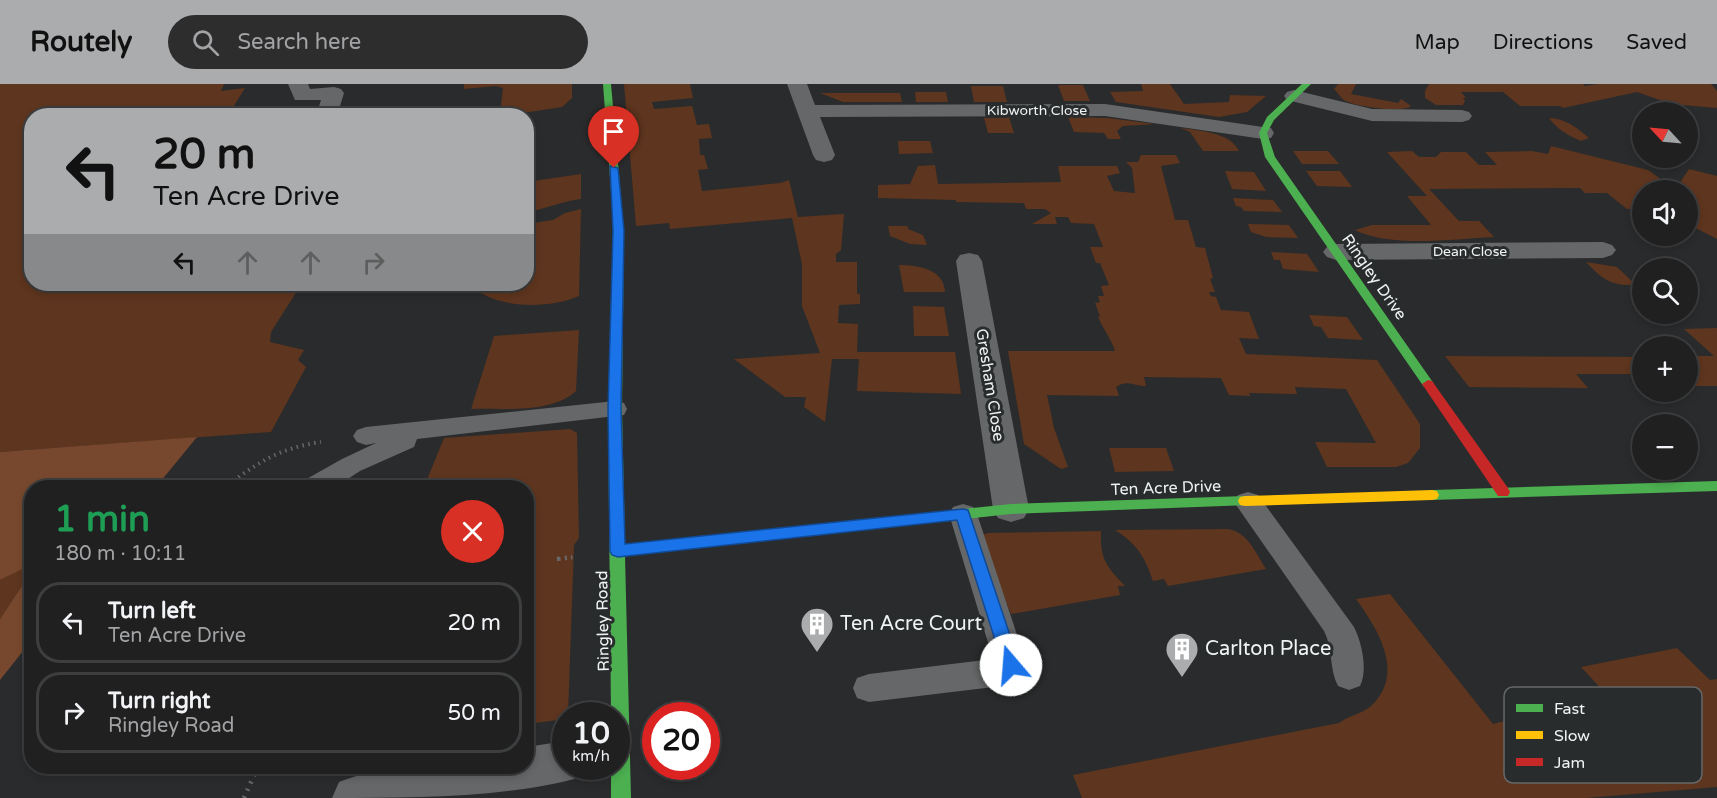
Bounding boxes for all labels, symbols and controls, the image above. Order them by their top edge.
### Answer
search box [168,15,588,69]
text: Routely [30,25,132,59]
icon: search [189,26,222,59]
text: Search here [237,29,361,55]
text: Map [1414,30,1460,55]
text: Directions [1493,30,1593,55]
text: Saved [1626,30,1687,55]
street label: Kibworth Close [987,102,1087,119]
north arrow [1632,102,1698,168]
map controls [1632,102,1698,480]
pin [588,106,639,168]
icon: arrive [597,115,630,148]
text: 20 m [153,129,255,180]
icon: left [54,132,132,210]
text: Ten Acre Drive [153,180,339,213]
button: sound [1632,180,1698,246]
street label: Ringley Drive [1337,230,1411,324]
street label: Dean Close [1433,243,1507,260]
icon: left [168,246,201,279]
icon: ahead [231,246,264,279]
icon: ahead [294,246,327,279]
icon: right [357,246,390,279]
button: search [1632,258,1698,324]
street label: Gresham Close [971,327,1009,443]
button: + [1632,336,1698,402]
button: − [1632,414,1698,480]
street label: Ten Acre Drive [1110,476,1222,500]
text: 1 min [54,498,150,541]
button: close [441,500,504,563]
text: 180 m · 10:11 [54,542,186,566]
street label: Ringley Road [592,570,614,672]
text: Turn left [108,598,196,624]
icon: left [57,606,90,639]
building icon: Ten Acre Court [799,606,835,653]
text: 20 m [447,610,501,636]
place label: Ten Acre Court [840,612,982,636]
text: Ten Acre Drive [108,624,246,648]
building icon: Carlton Place [1164,631,1200,678]
position arrow [979,633,1043,697]
place label: Carlton Place [1205,637,1331,661]
legend [1504,687,1702,783]
text: Turn right [108,688,210,714]
icon: right [57,696,90,729]
text: Fast [1554,699,1585,719]
text: 50 m [447,700,501,726]
speed limit sign: 20 [642,702,720,780]
text: Ringley Road [108,714,234,738]
text: 10 [572,715,610,752]
text: Slow [1554,726,1590,746]
text: km/h [572,747,610,765]
text: Jam [1554,753,1585,773]

